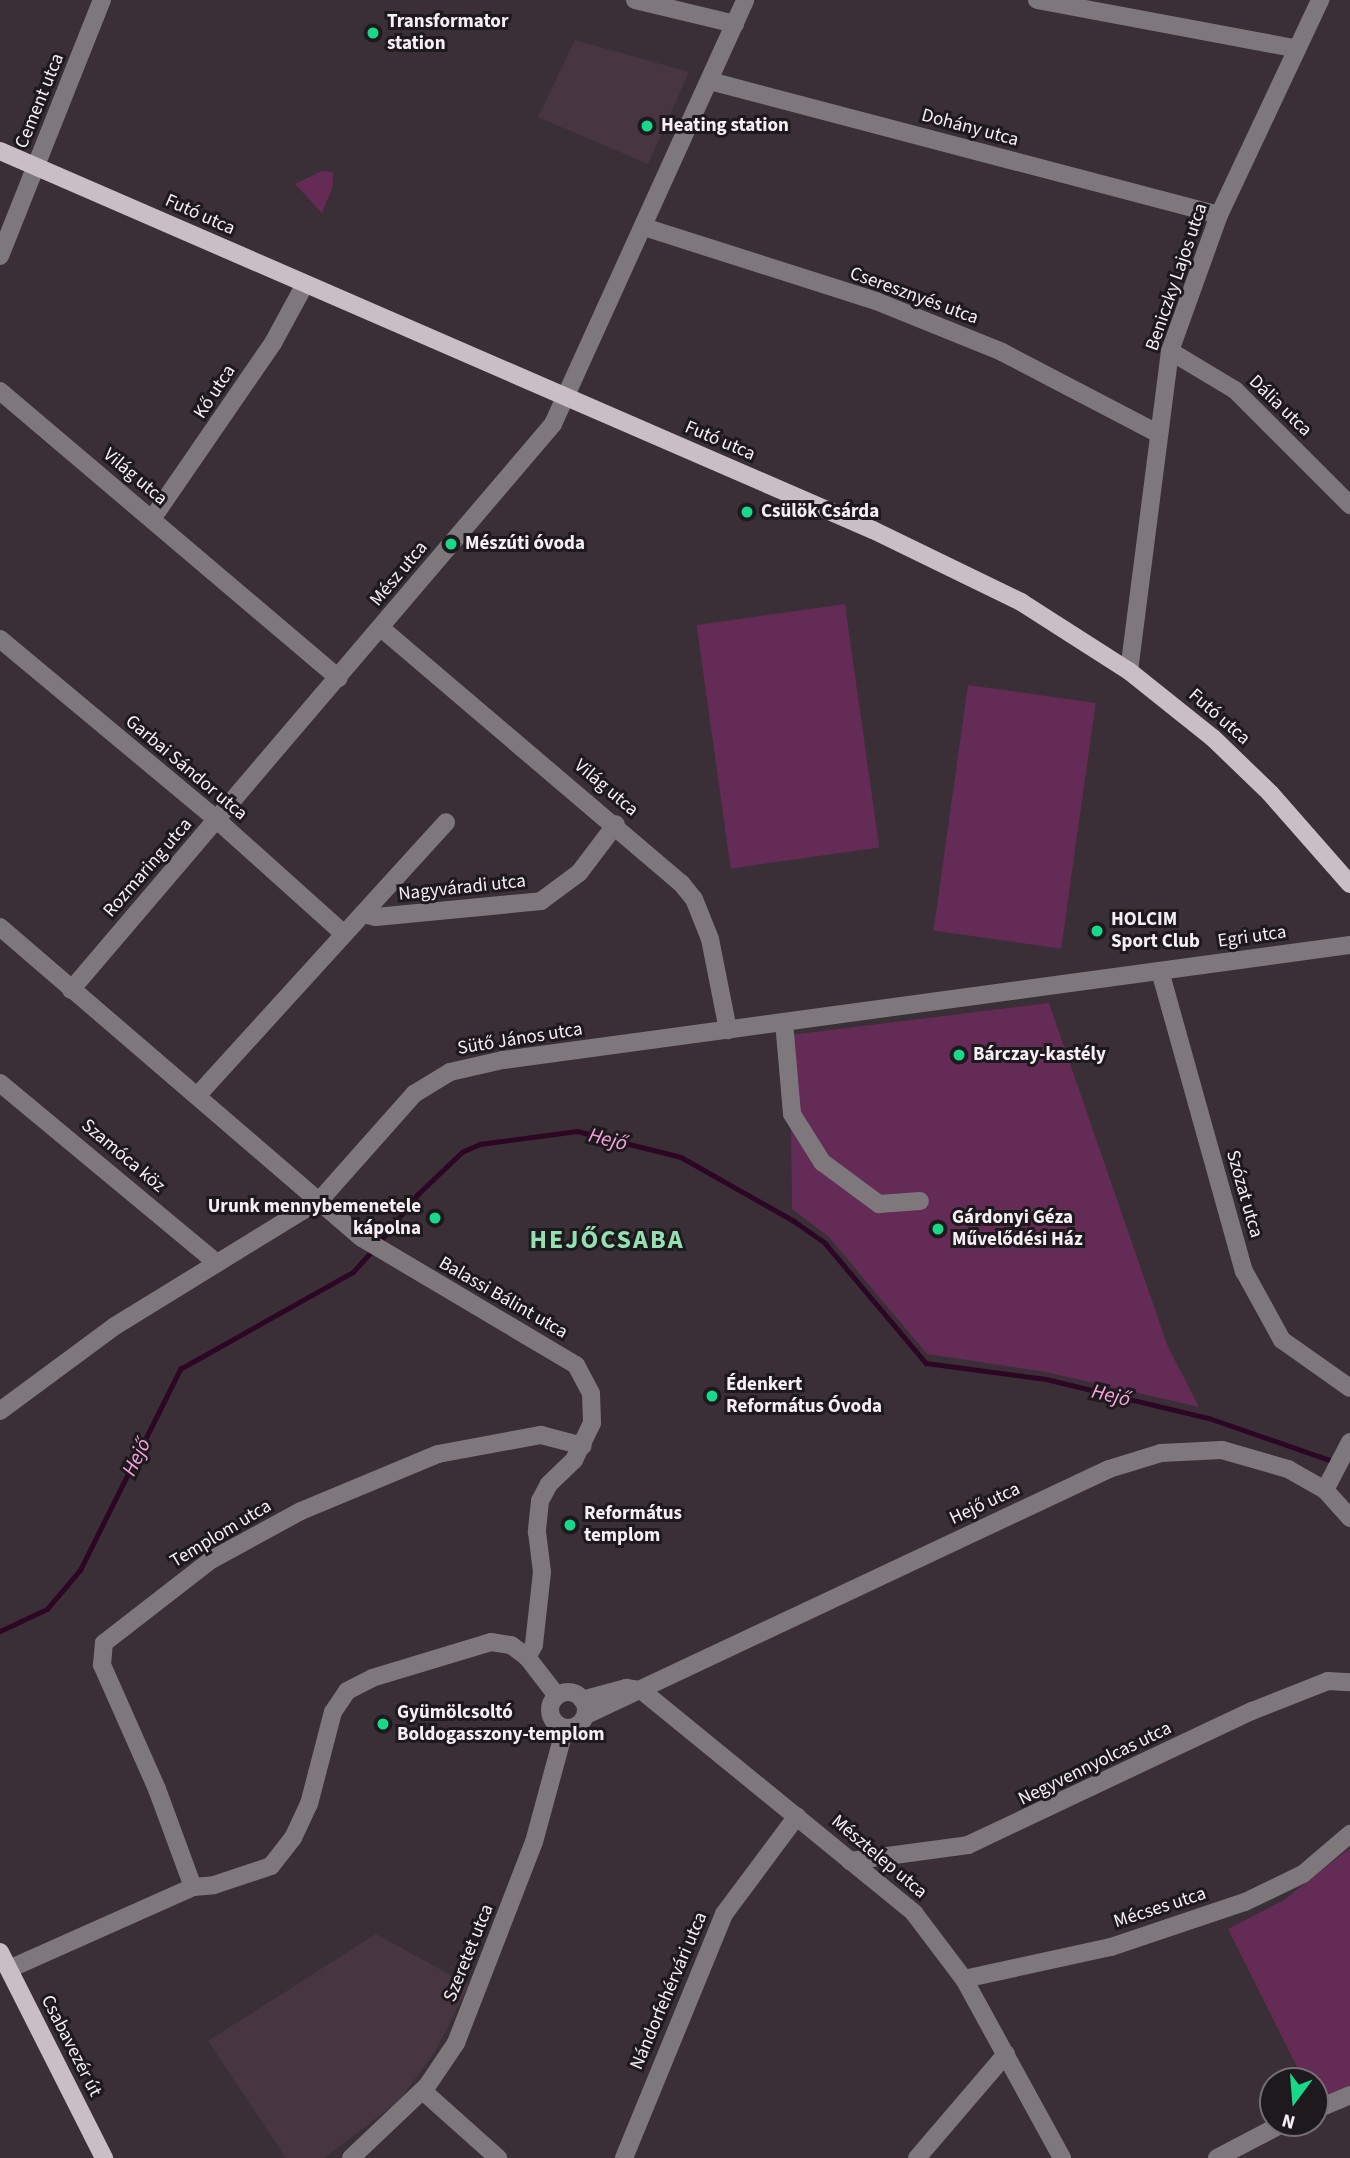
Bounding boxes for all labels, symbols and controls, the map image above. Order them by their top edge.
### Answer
place label: Transformator station [387,11,508,55]
marker: Transformator station [365,25,381,41]
street label: Cement utca [11,50,69,152]
street label: Dohány utca [919,104,1021,152]
place label: Heating station [661,115,789,137]
marker: Heating station [639,118,655,134]
street label: Futó utca [161,189,239,241]
street label: Beniczky Lajos utca [1141,200,1213,354]
street label: Cseresznyés utca [847,262,981,330]
street label: Kő utca [189,361,241,423]
street label: Dália utca [1244,370,1316,442]
street label: Futó utca [681,416,759,466]
street label: Világ utca [98,444,172,510]
place label: Csülök Csárda [761,501,879,523]
marker: Csülök Csárda [739,504,755,520]
place label: Mészúti óvoda [465,533,585,555]
marker: Mészúti óvoda [443,536,459,552]
street label: Mész utca [365,537,433,611]
street label: Futó utca [1184,684,1254,750]
street label: Garbai Sándor utca [120,710,252,826]
street label: Világ utca [569,755,643,821]
street label: Rozmaring utca [99,814,197,922]
street label: Nagyváradi utca [397,870,527,906]
place label: HOLCIM Sport Club [1111,909,1200,953]
street label: Egri utca [1216,921,1288,953]
marker: HOLCIM Sport Club [1089,923,1105,939]
street label: Sütő János utca [456,1018,584,1060]
place label: Bárczay-kastély [973,1044,1106,1066]
marker: Bárczay-kastély [951,1047,967,1063]
street label: Szamóca köz [76,1114,170,1198]
water label: Hejő [586,1122,630,1156]
street label: Szózat utca [1221,1148,1267,1240]
place label: Urunk mennybemenetele kápolna [208,1196,421,1240]
place label: Gárdonyi Géza Művelődési Ház [952,1207,1083,1251]
marker: Urunk mennybemenetele kápolna [427,1210,443,1226]
marker: Gárdonyi Géza Művelődési Ház [930,1221,946,1237]
district label: HEJŐCSABA [531,1224,683,1256]
street label: Balassi Bálint utca [435,1252,571,1344]
place label: Édenkert Református Óvoda [726,1374,882,1418]
water label: Hejő [1089,1378,1133,1412]
marker: Édenkert Református Óvoda [704,1388,720,1404]
water label: Hejő [116,1434,156,1480]
street label: Hejő utca [946,1478,1024,1530]
street label: Templom utca [166,1495,276,1573]
place label: Református templom [584,1503,682,1547]
marker: Református templom [562,1517,578,1533]
place label: Gyümölcsoltó Boldogasszony-templom [397,1702,604,1746]
marker: Gyümölcsoltó Boldogasszony-templom [375,1716,391,1732]
street label: Negyvennyolcas utca [1015,1717,1175,1811]
street label: Mésztelep utca [826,1810,932,1904]
street label: Mécses utca [1111,1882,1209,1934]
street label: Szeretet utca [439,1901,499,2005]
street label: Nándorfehérvári utca [625,1909,713,2073]
street label: Csabavezér út [36,1991,106,2101]
north arrow [1259,2067,1329,2137]
text: N [1279,2106,1298,2135]

